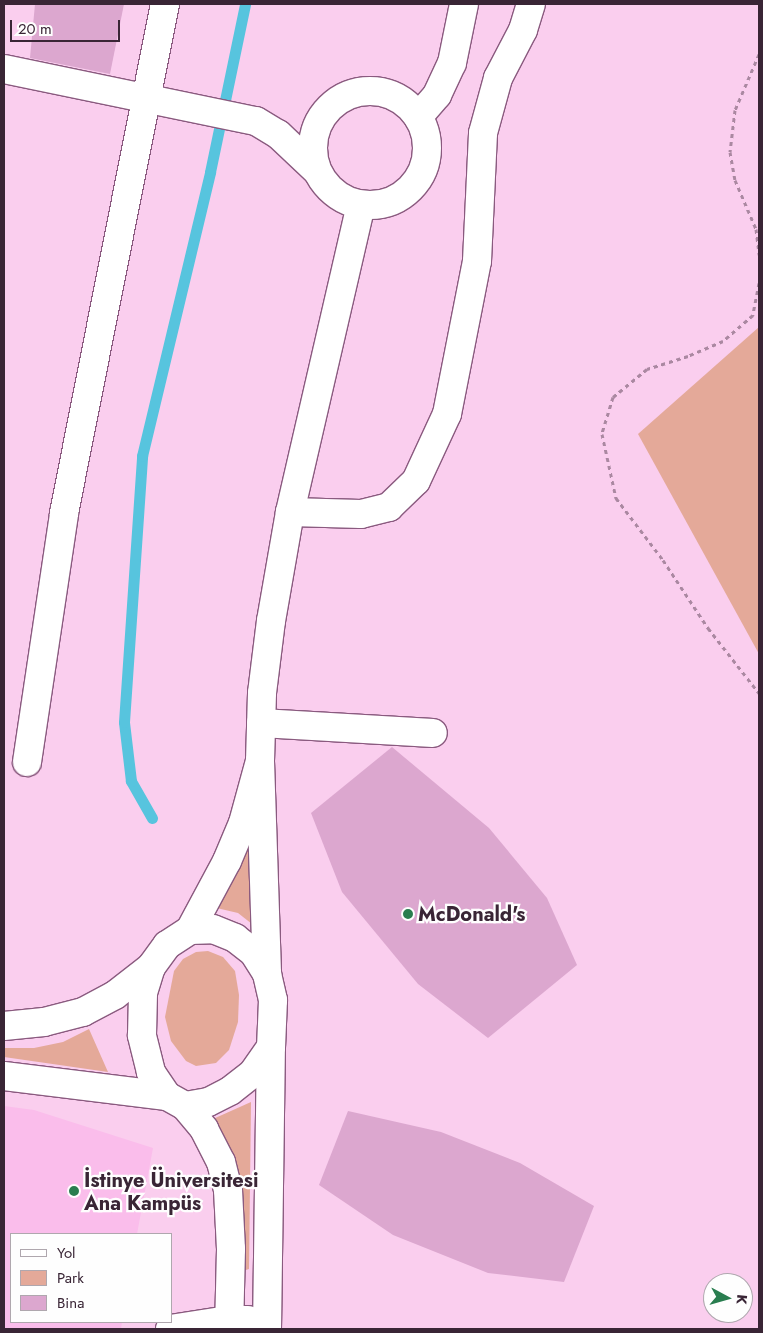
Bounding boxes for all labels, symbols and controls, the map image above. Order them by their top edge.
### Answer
scale bar [12,10,122,42]
text: 20 m [18,18,52,40]
place label: McDonald's [418,902,525,926]
marker: McDonald's [402,908,414,920]
place label: İstinye Üniversitesi Ana Kampüs [84,1168,258,1215]
marker: İstinye Üniversitesi Ana Kampüs [68,1185,80,1197]
legend [10,1233,172,1323]
text: Yol [57,1242,76,1264]
text: Park [57,1267,84,1289]
north arrow [703,1273,753,1323]
text: Bina [57,1292,84,1314]
text: K [731,1294,752,1305]

